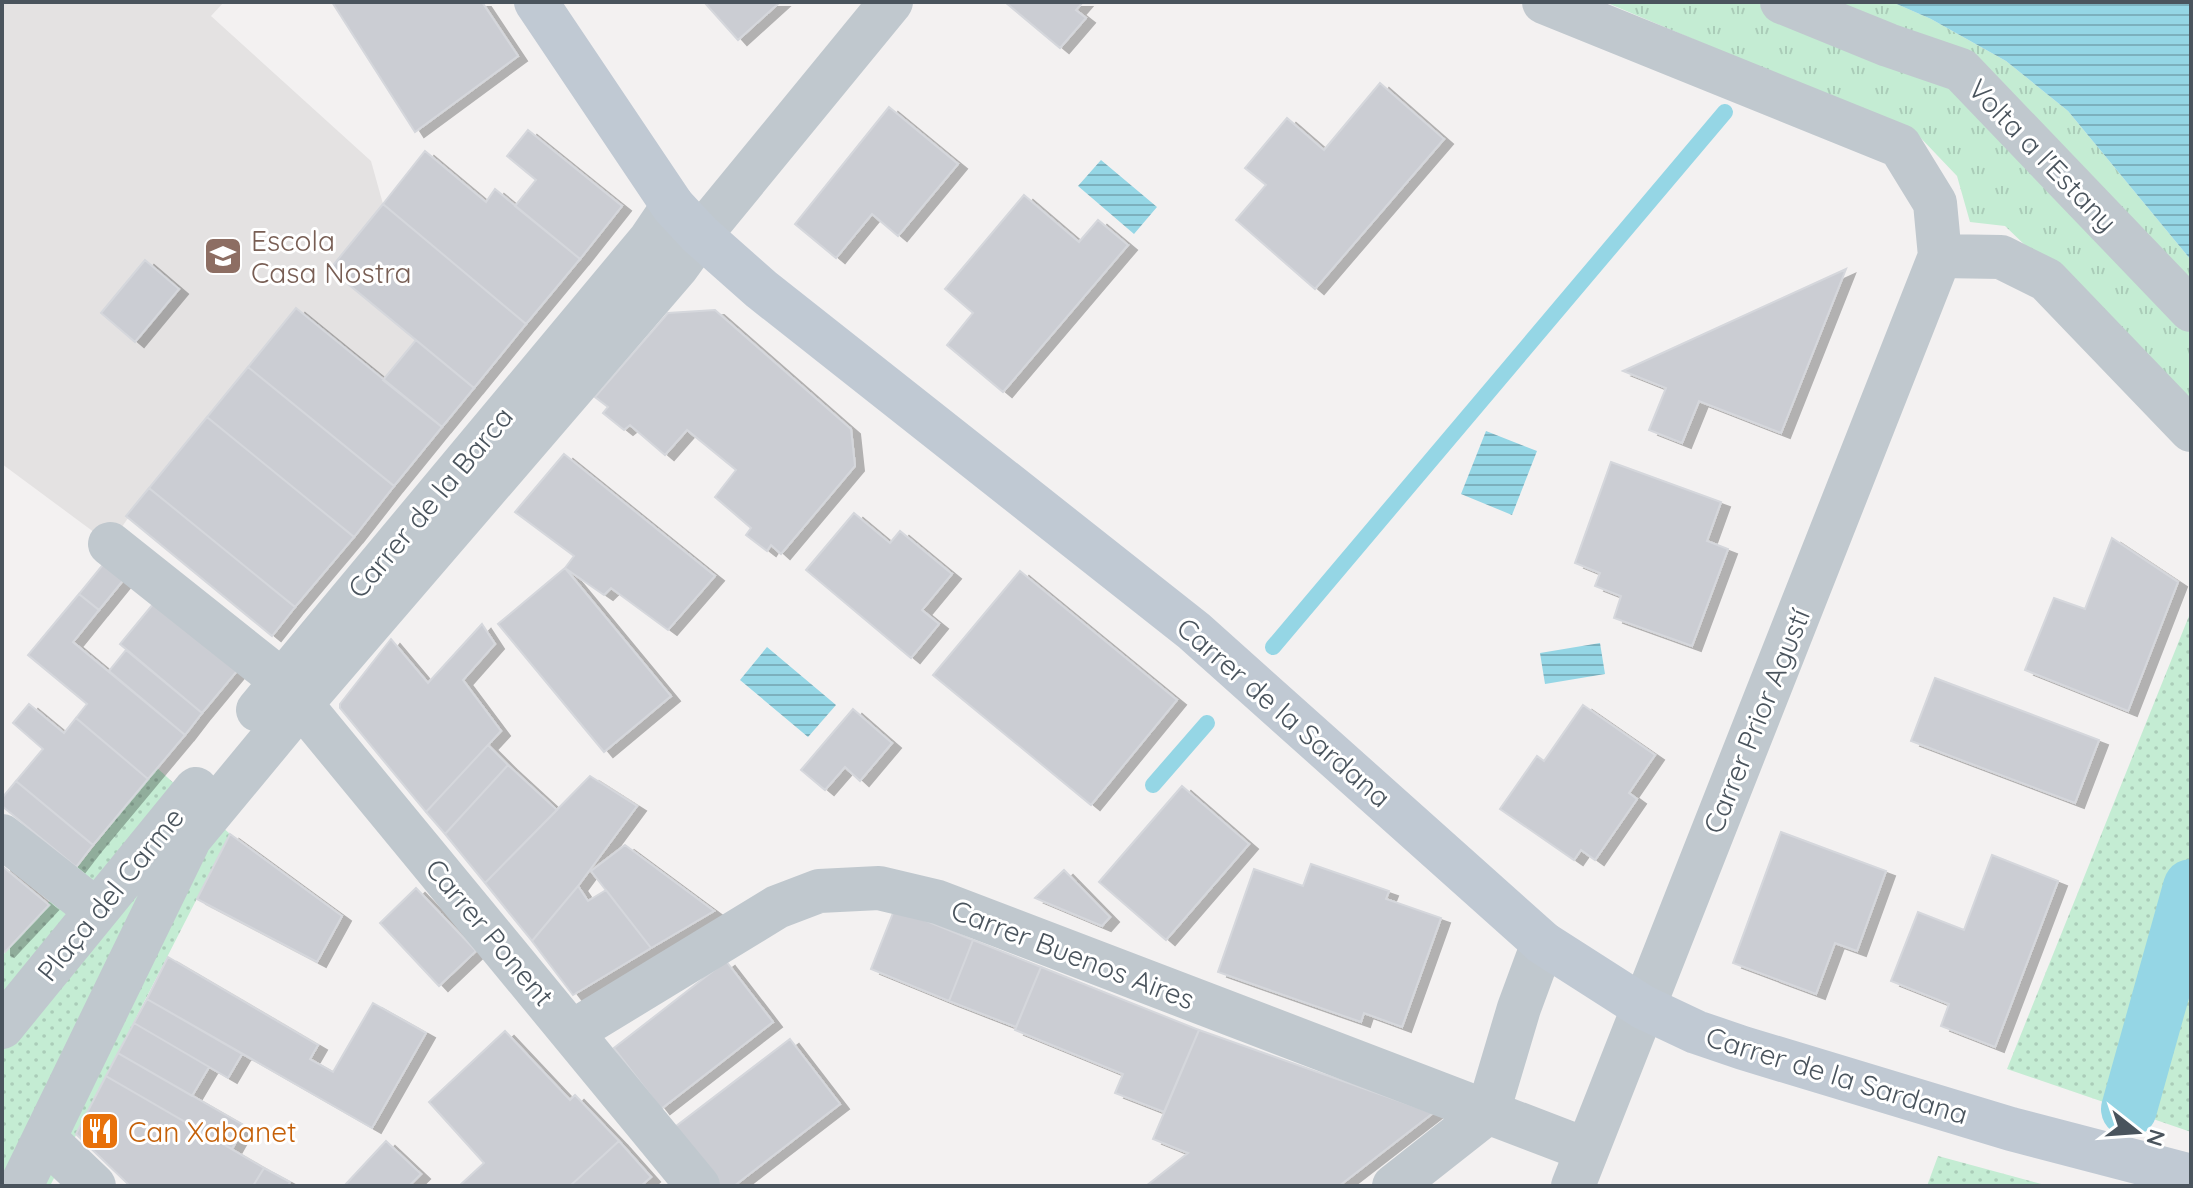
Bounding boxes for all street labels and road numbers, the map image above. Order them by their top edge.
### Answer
street label: Volta a l'Estany [1961,71,2125,239]
street label: Carrer de la Barca [340,399,520,605]
street label: Carrer Prior Agustí [1695,604,1817,838]
street label: Carrer de la Sardana [1170,610,1398,814]
street label: Plaça del Carme [29,800,191,988]
street label: Carrer Ponent [418,851,562,1013]
street label: Carrer Buenos Aires [947,892,1199,1016]
street label: Carrer de la Sardana [1702,1019,1972,1131]

